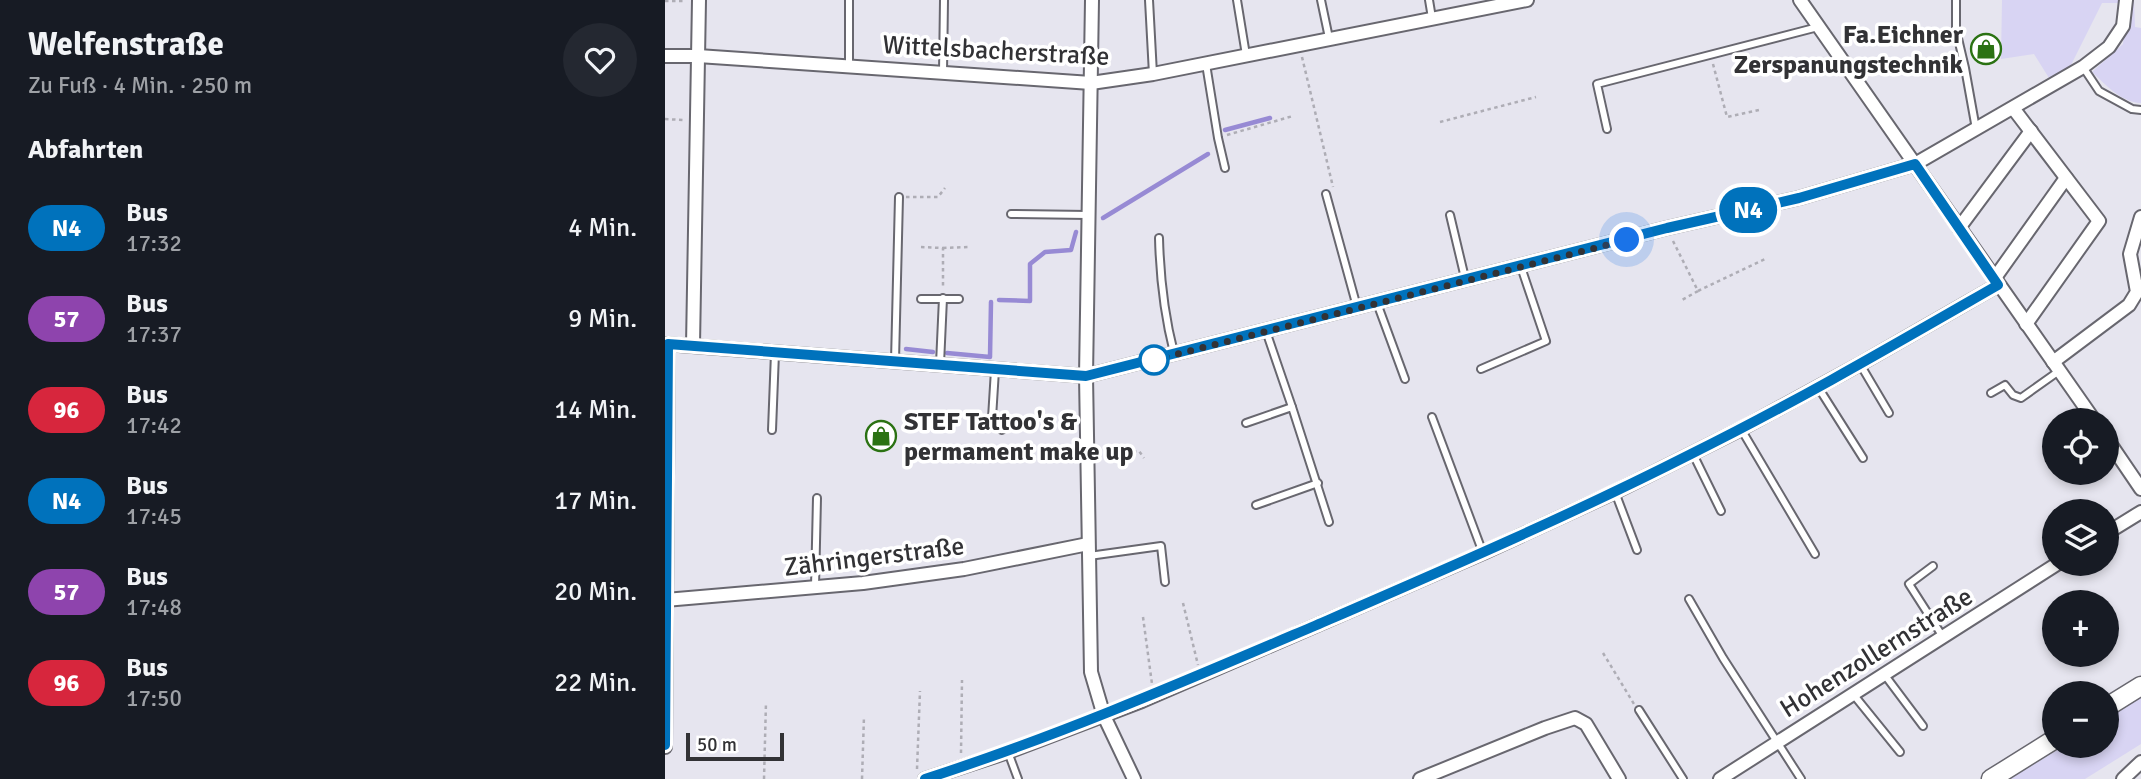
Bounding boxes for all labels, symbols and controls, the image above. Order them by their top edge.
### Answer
place label: Fa.Eichner Zerspanungstechnik [1734,19,1964,81]
button: heart [563,23,637,97]
text: Welfenstraße [28,24,224,65]
street label: Wittelsbacherstraße [882,29,1110,73]
shop icon: Fa.Eichner Zerspanungstechnik [1969,32,2003,66]
text: Zu Fuß · 4 Min. · 250 m [28,71,252,100]
text: Abfahrten [28,134,143,166]
line badge: N4 [1717,187,1779,233]
text: N4 [1733,195,1763,225]
text: Bus [126,197,168,229]
text: 4 Min. [568,212,637,244]
text: N4 [52,213,81,243]
your location [1609,222,1644,257]
text: 17:32 [126,229,182,258]
text: Bus [126,288,168,320]
text: 9 Min. [568,303,637,335]
text: 57 [54,304,79,334]
text: 17:37 [126,320,182,349]
unlabelled marker [1139,345,1169,375]
text: Bus [126,379,168,411]
text: 14 Min. [554,394,637,426]
text: 96 [54,395,79,425]
place label: STEF Tattoo's & permament make up [904,406,1134,468]
map controls [2042,408,2119,758]
button: locate [2042,408,2119,485]
text: 17:42 [126,411,182,440]
shop icon: STEF Tattoo's & permament make up [864,419,898,453]
text: Bus [126,470,168,502]
text: 17 Min. [554,485,637,517]
text: N4 [52,486,81,516]
button: layers [2042,499,2119,576]
text: 17:45 [126,502,182,531]
street label: Zähringerstraße [782,530,966,584]
text: Bus [126,561,168,593]
text: 20 Min. [554,576,637,608]
text: 57 [54,577,79,607]
street label: Hohenzollernstraße [1774,581,1979,725]
button: + [2042,590,2119,667]
text: 17:48 [126,593,182,622]
text: Bus [126,652,168,684]
text: 22 Min. [554,667,637,699]
text: 96 [54,668,79,698]
button: − [2042,681,2119,758]
text: 17:50 [126,684,182,713]
scale bar [686,730,784,762]
text: 50 m [697,733,737,757]

